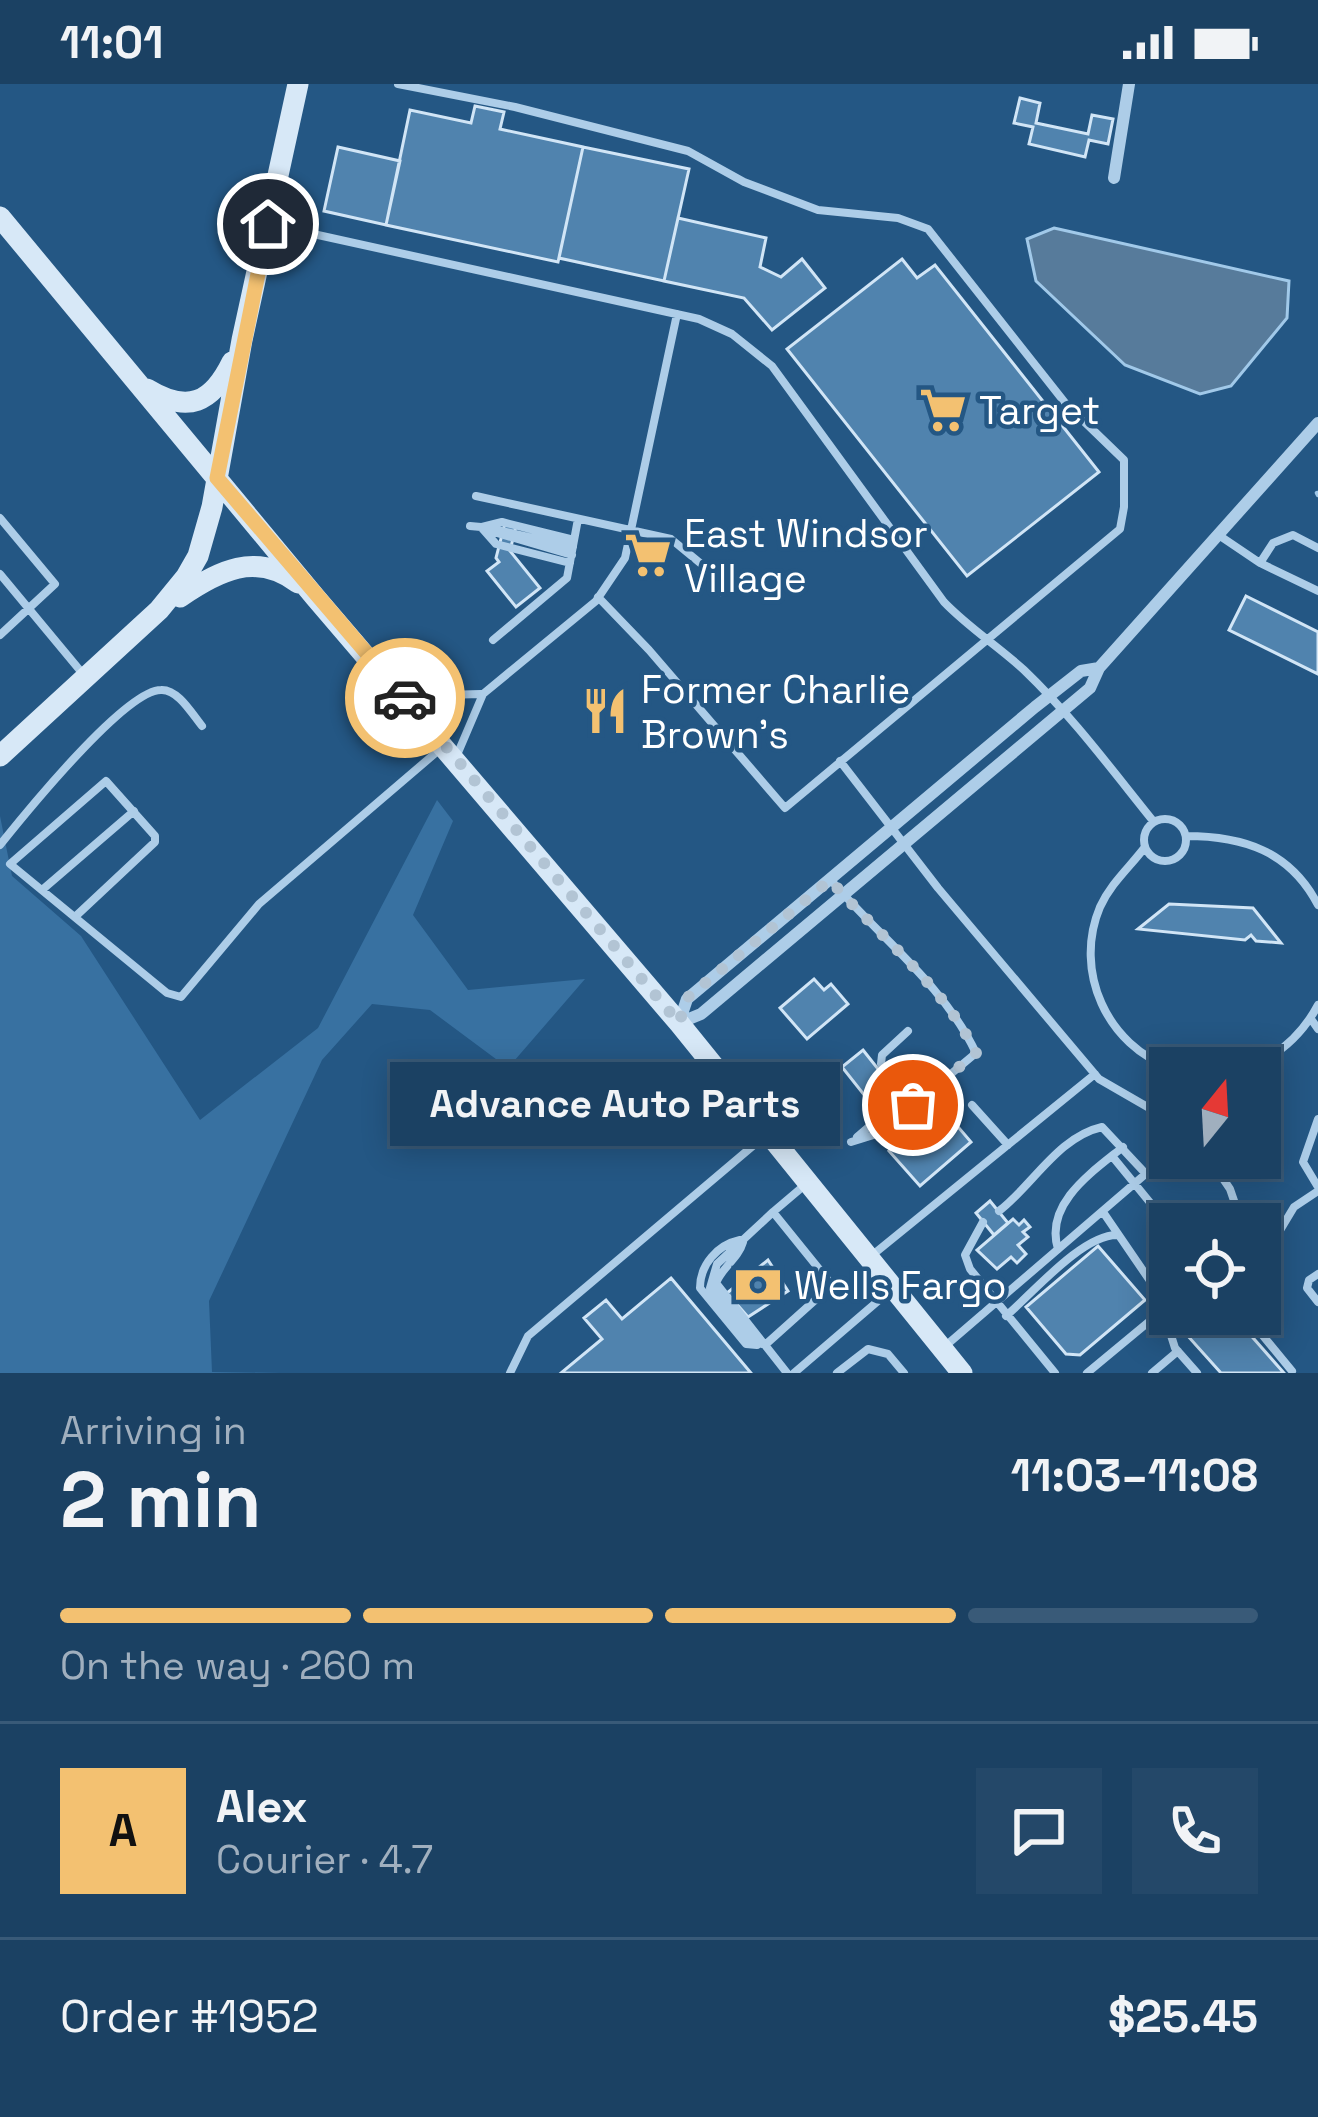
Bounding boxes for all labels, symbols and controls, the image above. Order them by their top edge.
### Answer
text: 11:01 [60,14,164,71]
pin [217,173,319,275]
icon: home [235,191,301,257]
supermarket icon: Target [918,385,968,435]
place label: Target [979,386,1100,435]
place label: East Windsor Village [684,509,928,603]
supermarket icon: East Windsor Village [623,530,673,580]
courier [345,638,465,758]
icon: car [372,665,438,731]
place label: Former Charlie Brown's [641,665,910,759]
restaurant icon: Former Charlie Brown's [580,686,630,736]
north arrow [1149,1047,1281,1179]
map controls [1149,1047,1281,1335]
pin [862,1054,964,1156]
callout: Advance Auto Parts [391,1063,841,1147]
icon: bag [880,1072,946,1138]
text: Advance Auto Parts [430,1079,800,1128]
button: locate [1149,1203,1281,1335]
bank icon: Wells Fargo [733,1260,783,1310]
place label: Wells Fargo [794,1261,1007,1310]
text: Arriving in [60,1406,247,1455]
text: 11:03–11:08 [1011,1447,1258,1504]
text: 2 min [60,1450,262,1550]
text: On the way · 260 m [60,1641,415,1690]
button: chat [976,1768,1102,1894]
button: phone [1132,1768,1258,1894]
text: Alex [216,1778,308,1835]
text: A [109,1802,137,1859]
text: Courier · 4.7 [216,1835,433,1884]
text: Order #1952 [60,1988,319,2045]
text: $25.45 [1108,1988,1258,2045]

